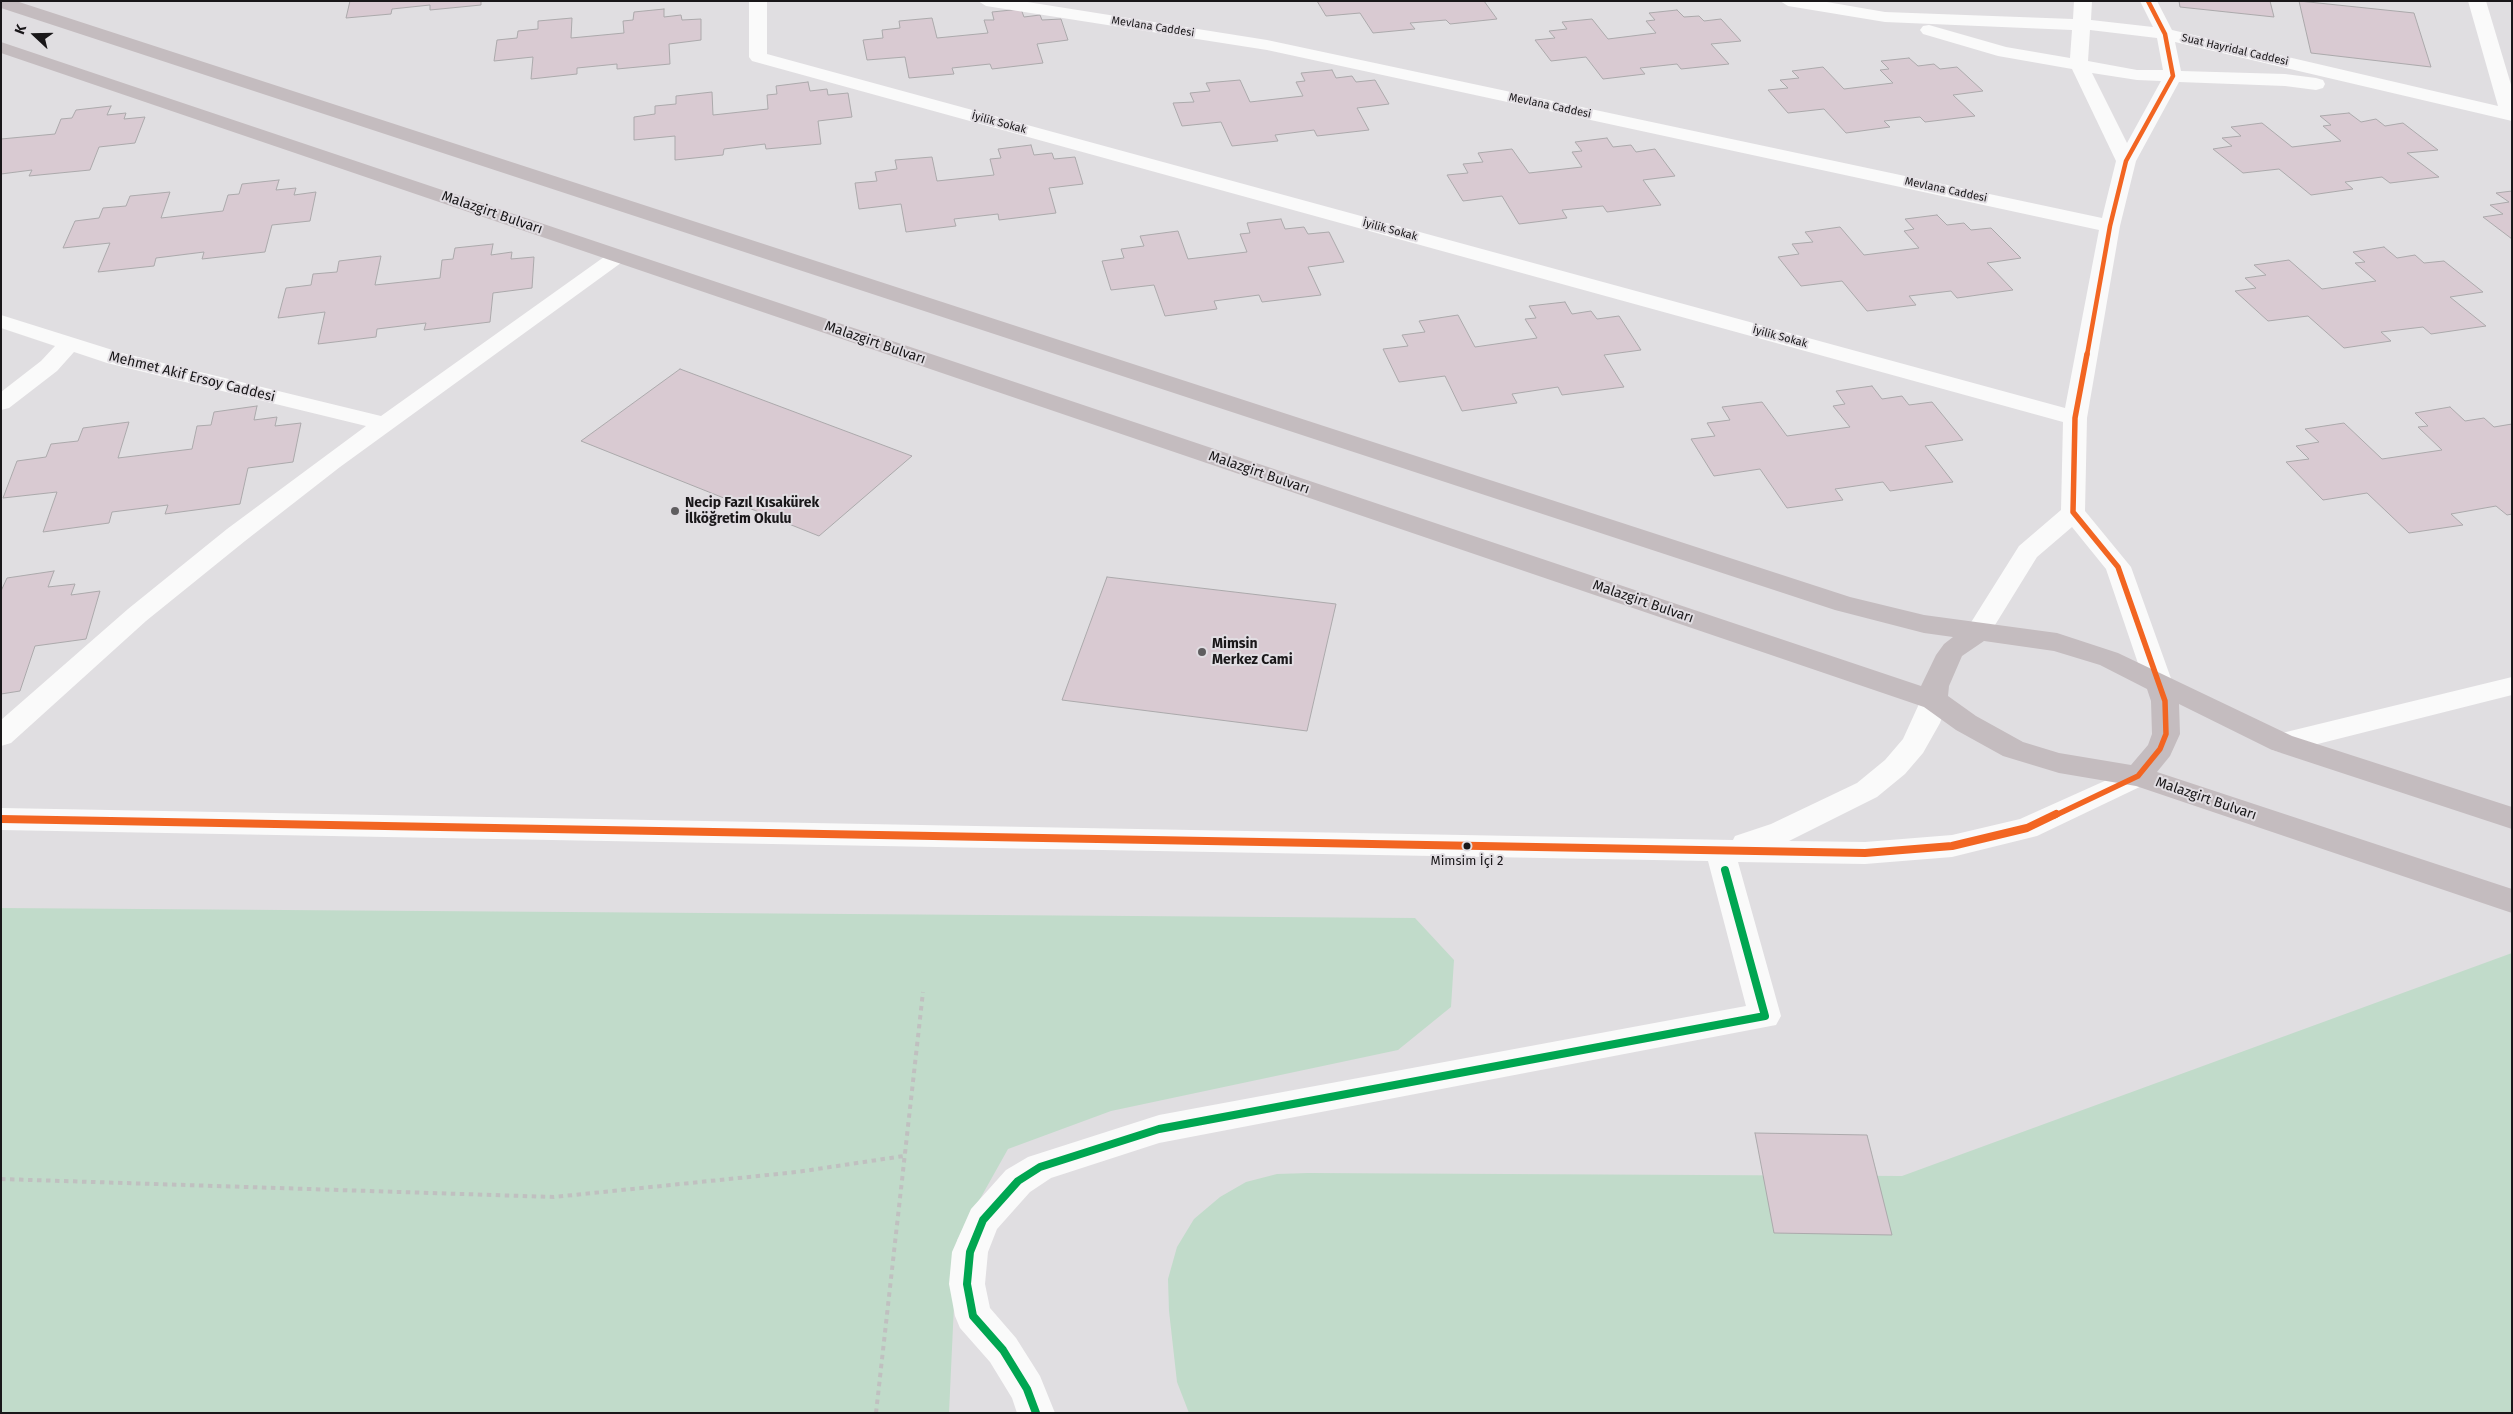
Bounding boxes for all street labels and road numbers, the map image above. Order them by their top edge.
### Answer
street label: Mevlana Caddesi [1111,14,1195,40]
street label: Suat Hayridal Caddesi [2180,31,2290,69]
street label: Mevlana Caddesi [1508,91,1592,121]
street label: İyilik Sokak [970,109,1028,137]
street label: Mevlana Caddesi [1904,175,1988,205]
street label: Malazgirt Bulvarı [439,188,545,238]
street label: İyilik Sokak [1361,216,1419,244]
street label: Malazgirt Bulvarı [822,318,928,368]
street label: İyilik Sokak [1751,323,1809,351]
street label: Mehmet Akif Ersoy Caddesi [107,348,277,406]
street label: Malazgirt Bulvarı [1206,448,1312,498]
street label: Malazgirt Bulvarı [1590,577,1696,627]
street label: Malazgirt Bulvarı [2153,774,2259,824]

